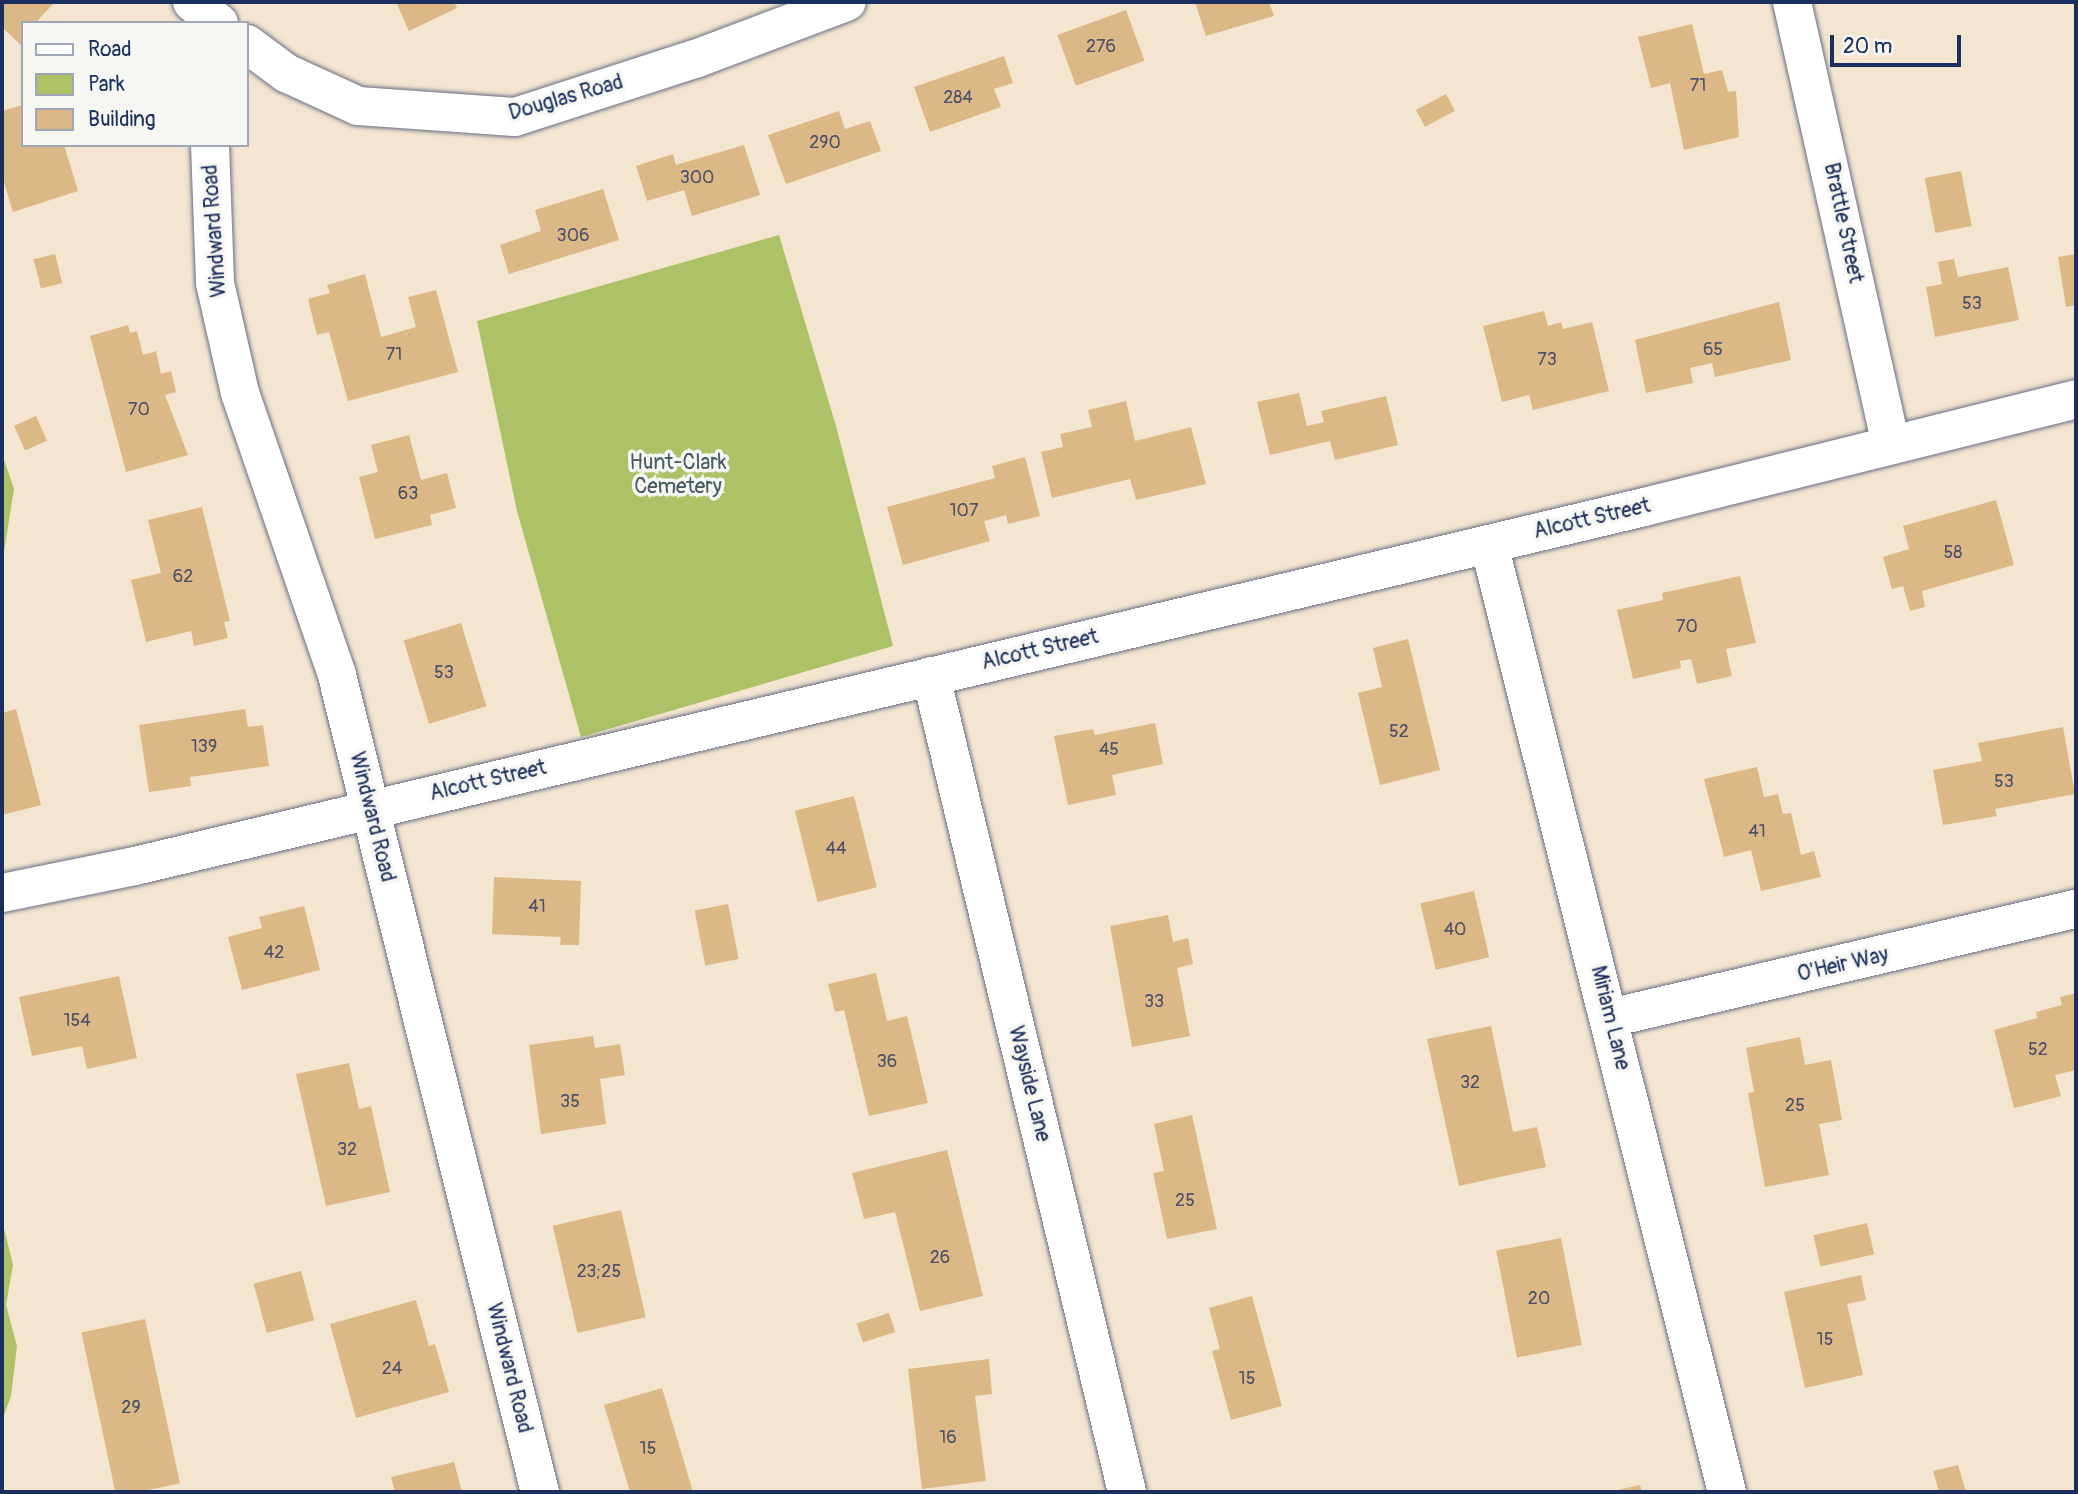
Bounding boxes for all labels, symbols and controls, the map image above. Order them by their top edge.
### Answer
legend [21,21,248,147]
scale bar [1833,21,1964,65]
text: 20 m [1843,33,1892,60]
text: Road [88,36,132,63]
house number: 276 [1086,36,1116,58]
street label: Douglas Road [506,70,626,126]
text: Park [88,71,125,98]
house number: 71 [1690,75,1706,97]
house number: 284 [943,87,973,109]
text: Building [88,106,155,133]
house number: 290 [809,132,841,154]
street label: Brattle Street [1818,161,1868,285]
street label: Windward Road [198,164,232,298]
house number: 300 [680,167,714,189]
house number: 306 [557,225,589,247]
house number: 53 [1962,293,1982,315]
house number: 65 [1703,339,1723,361]
house number: 71 [386,344,402,366]
house number: 73 [1537,349,1557,371]
house number: 70 [128,399,150,421]
park label: Hunt-Clark Cemetery [630,450,726,500]
house number: 63 [398,483,418,505]
street label: Alcott Street [1531,493,1653,545]
house number: 107 [950,500,978,522]
house number: 58 [1944,542,1962,564]
house number: 62 [173,566,193,588]
house number: 70 [1676,616,1698,638]
street label: Alcott Street [979,624,1101,676]
house number: 53 [434,662,454,684]
house number: 52 [1389,721,1409,743]
house number: 139 [191,736,217,758]
house number: 45 [1099,739,1119,761]
street label: Windward Road [344,749,400,885]
street label: Alcott Street [427,755,549,807]
house number: 53 [1994,771,2014,793]
house number: 41 [1748,821,1766,843]
house number: 44 [826,838,846,860]
house number: 41 [528,896,546,918]
house number: 40 [1444,919,1466,941]
house number: 42 [264,942,284,964]
street label: O'Heir Way [1795,942,1891,988]
street label: Miriam Lane [1585,963,1635,1073]
house number: 33 [1144,991,1164,1013]
house number: 154 [63,1010,91,1032]
street label: Wayside Lane [1002,1024,1056,1144]
house number: 52 [2028,1039,2048,1061]
house number: 36 [877,1051,897,1073]
house number: 32 [1460,1072,1480,1094]
house number: 35 [560,1091,580,1113]
house number: 25 [1785,1095,1805,1117]
house number: 32 [337,1139,357,1161]
house number: 25 [1175,1190,1195,1212]
house number: 26 [930,1247,950,1269]
house number: 23;25 [577,1261,621,1283]
house number: 20 [1528,1288,1550,1310]
street label: Windward Road [481,1300,537,1436]
house number: 15 [1817,1329,1833,1351]
house number: 24 [382,1358,402,1380]
house number: 15 [1239,1368,1255,1390]
house number: 29 [121,1397,141,1419]
house number: 16 [939,1427,957,1449]
house number: 15 [640,1438,656,1460]

